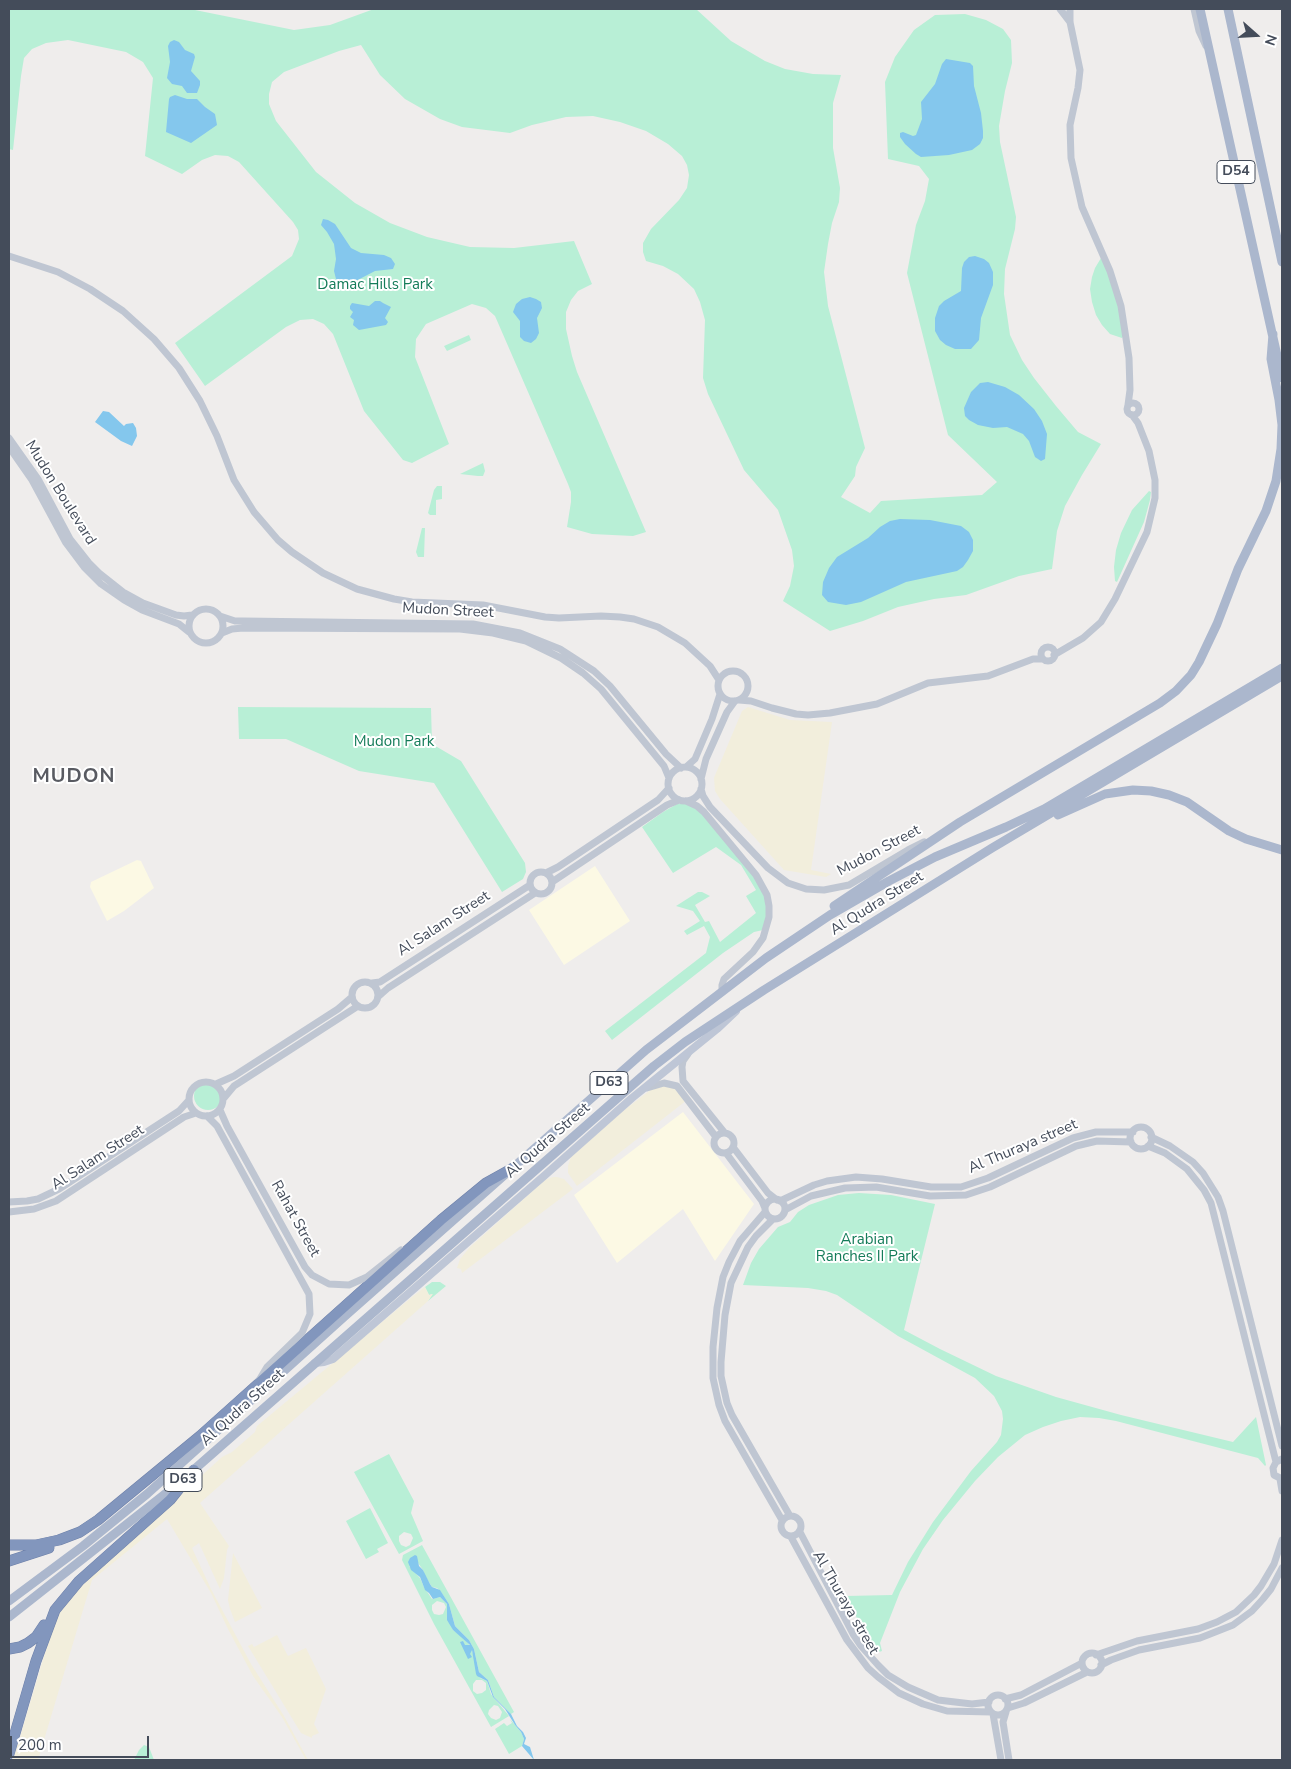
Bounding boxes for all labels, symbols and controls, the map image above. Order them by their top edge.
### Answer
north arrow [1231,10,1281,60]
text: N [1260,32,1281,48]
road number: D54 [1217,160,1255,183]
park label: Damac Hills Park [317,276,433,294]
street label: Mudon Boulevard [21,438,99,548]
street label: Mudon Street [402,600,494,622]
park label: Mudon Park [354,733,434,751]
district label: MUDON [32,765,116,789]
street label: Mudon Street [834,822,924,880]
street label: Al Qudra Street [827,868,927,940]
street label: Al Salam Street [394,887,494,961]
road number: D63 [590,1072,628,1094]
street label: Al Qudra Street [502,1099,594,1183]
street label: Al Thuraya street [966,1116,1080,1178]
street label: Al Salam Street [48,1121,148,1195]
street label: Rahat Street [267,1178,323,1260]
park label: Arabian Ranches II Park [816,1231,918,1266]
street label: Al Qudra Street [198,1366,288,1450]
road number: D63 [164,1468,202,1492]
street label: Al Thuraya street [808,1548,882,1658]
scale bar [12,1726,151,1758]
text: 200 m [18,1735,62,1755]

